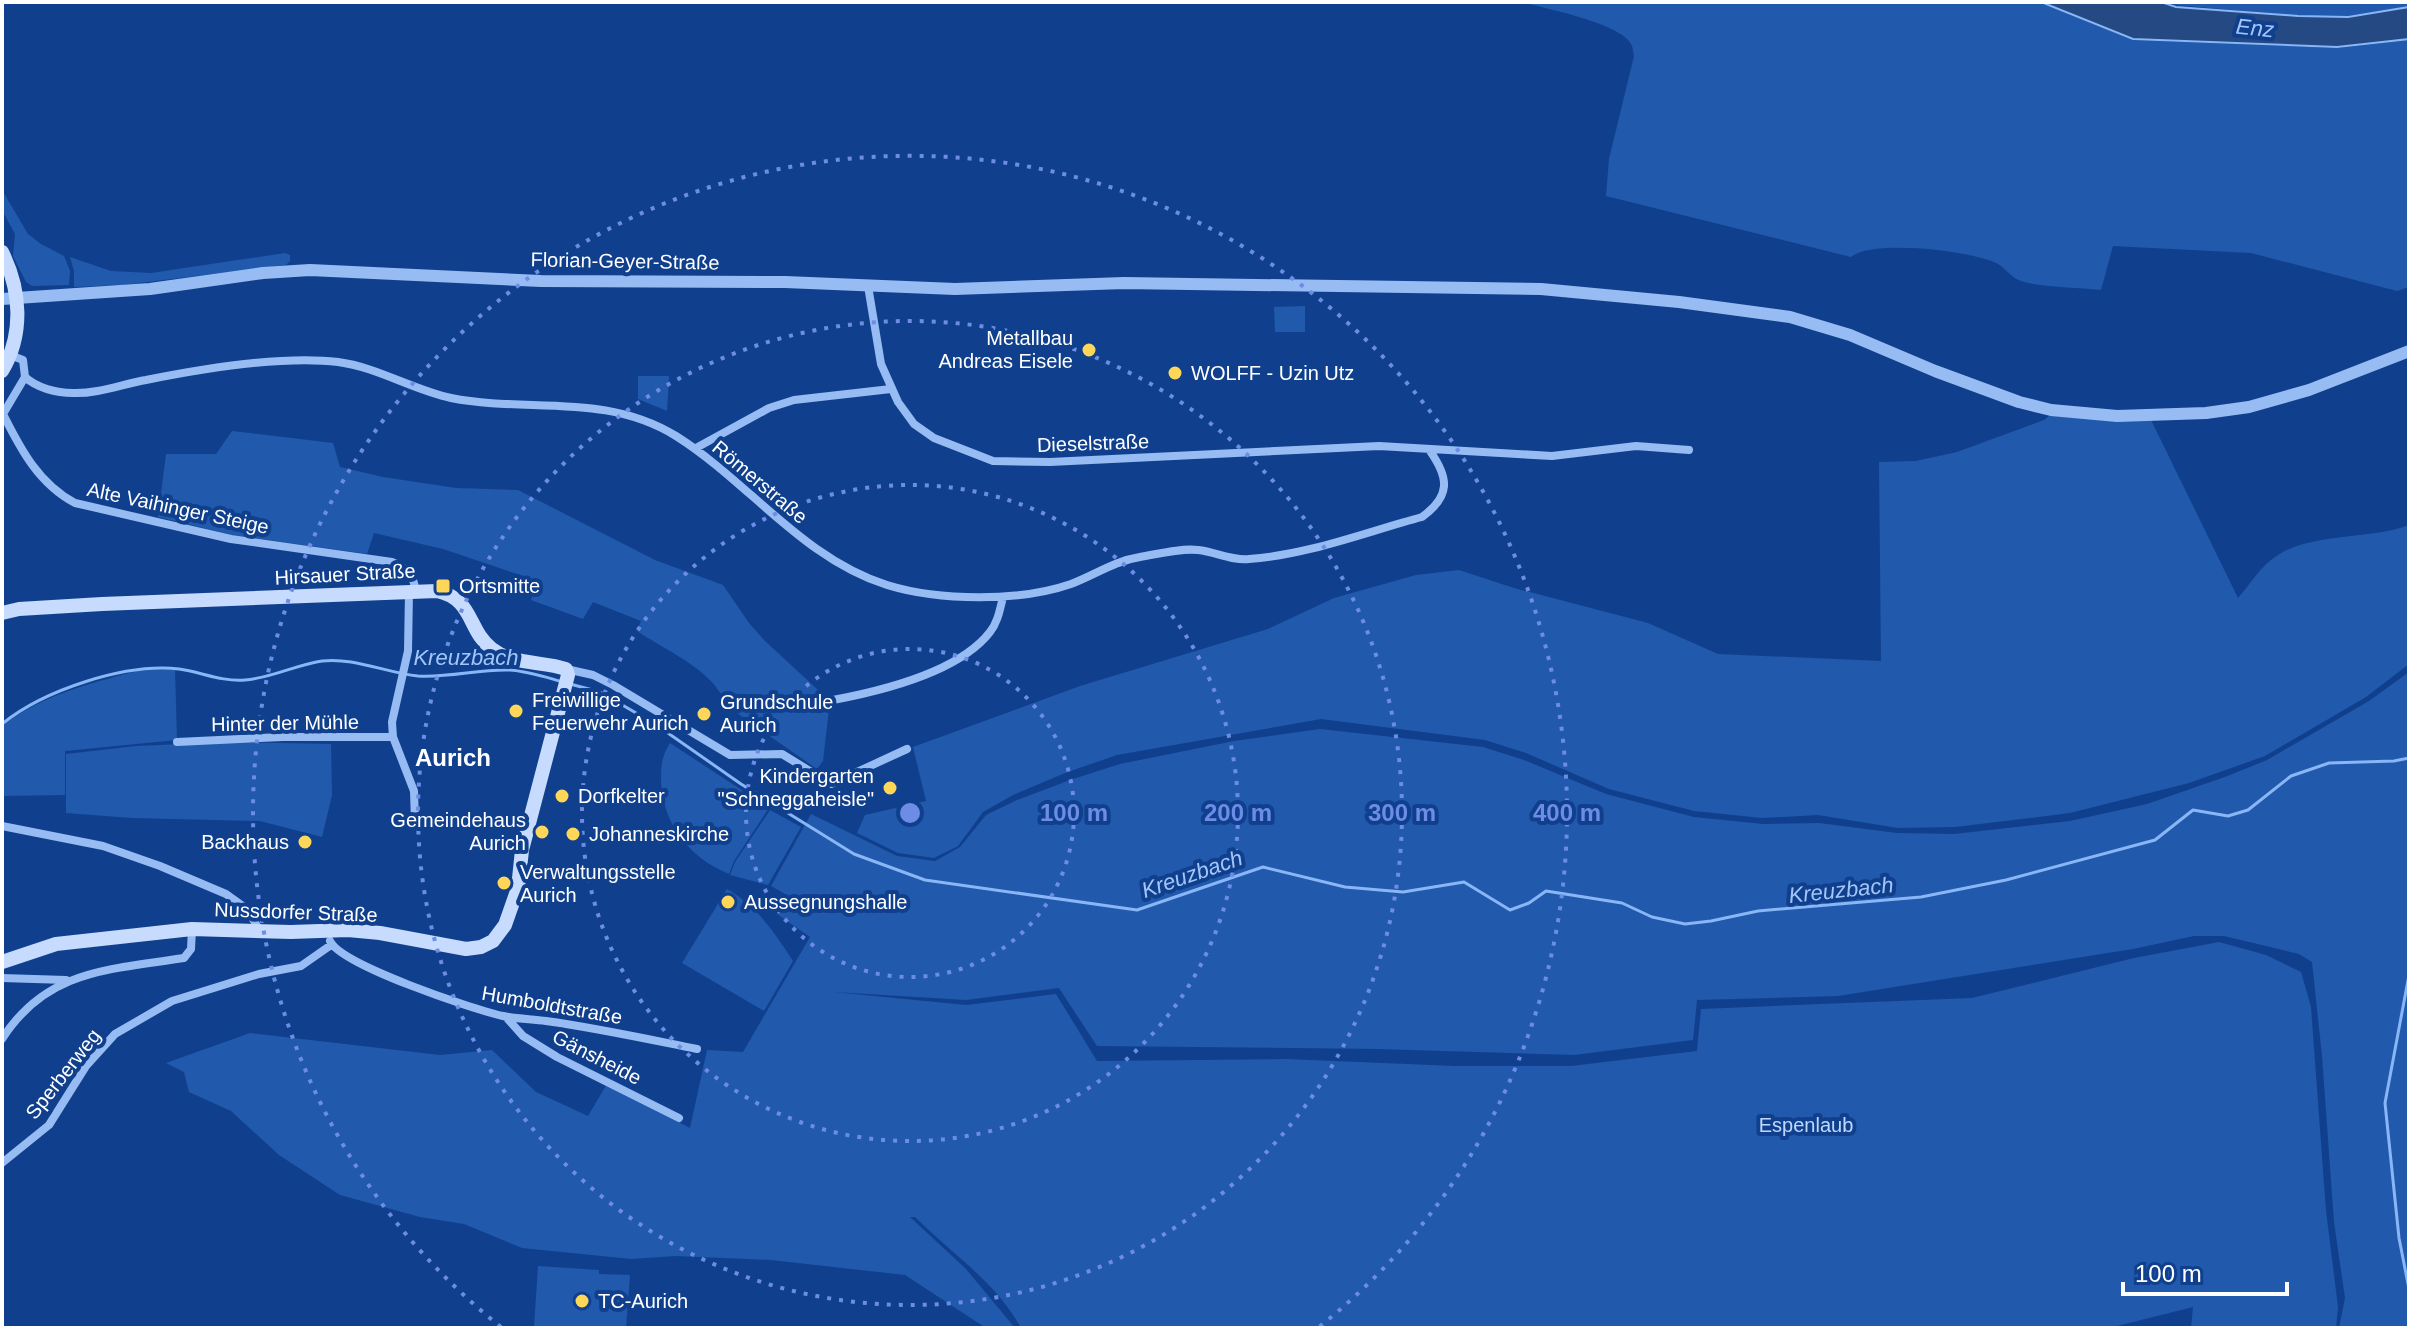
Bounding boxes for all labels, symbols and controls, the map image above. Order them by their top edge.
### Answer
water label: Enz [2235,14,2275,42]
street label: Florian-Geyer-Straße [530,248,720,274]
place label: Metallbau Andreas Eisele [938,327,1073,372]
marker: Metallbau Andreas Eisele [1080,341,1098,359]
place label: WOLFF - Uzin Utz [1191,362,1354,384]
marker: WOLFF - Uzin Utz [1166,364,1184,382]
street label: Dieselstraße [1037,430,1149,456]
street label: Römerstraße [708,436,812,528]
street label: Alte Vaihinger Steige [85,478,271,538]
street label: Hirsauer Straße [274,559,416,589]
place label: Ortsmitte [459,575,540,597]
marker: Ortsmitte [434,577,452,595]
water label: Kreuzbach [413,645,519,670]
place label: Freiwillige Feuerwehr Aurich [532,689,689,734]
place label: Grundschule Aurich [720,691,833,736]
marker: Freiwillige Feuerwehr Aurich [507,702,525,720]
marker: Grundschule Aurich [695,705,713,723]
street label: Hinter der Mühle [211,711,359,735]
district label: Aurich [415,744,491,771]
place label: Kindergarten "Schneggaheisle" [717,765,874,810]
marker: Kindergarten "Schneggaheisle" [881,779,899,797]
place label: Dorfkelter [578,785,665,807]
marker: Dorfkelter [553,787,571,805]
centre of rings [896,799,924,827]
text: 100 m [1040,799,1108,826]
text: 200 m [1204,799,1272,826]
text: 300 m [1368,799,1436,826]
text: 400 m [1533,799,1601,826]
place label: Gemeindehaus Aurich [390,809,526,854]
marker: Gemeindehaus Aurich [533,823,551,841]
place label: Johanneskirche [589,823,729,845]
marker: Johanneskirche [564,825,582,843]
place label: Backhaus [201,831,289,853]
marker: Backhaus [296,833,314,851]
water label: Kreuzbach [1138,845,1246,903]
place label: Verwaltungsstelle Aurich [520,861,676,906]
water label: Kreuzbach [1787,872,1895,908]
marker: Verwaltungsstelle Aurich [495,874,513,892]
place label: Aussegnungshalle [744,891,907,913]
marker: Aussegnungshalle [719,893,737,911]
street label: Nussdorfer Straße [214,898,378,926]
street label: Humboldtstraße [480,982,624,1028]
street label: Sperberweg [21,1025,105,1123]
street label: Gänsheide [549,1025,645,1089]
park label: Espenlaub [1759,1114,1853,1136]
scale bar [2123,1246,2287,1296]
text: 100 m [2135,1260,2202,1287]
place label: TC-Aurich [598,1290,688,1312]
marker: TC-Aurich [573,1292,591,1310]

